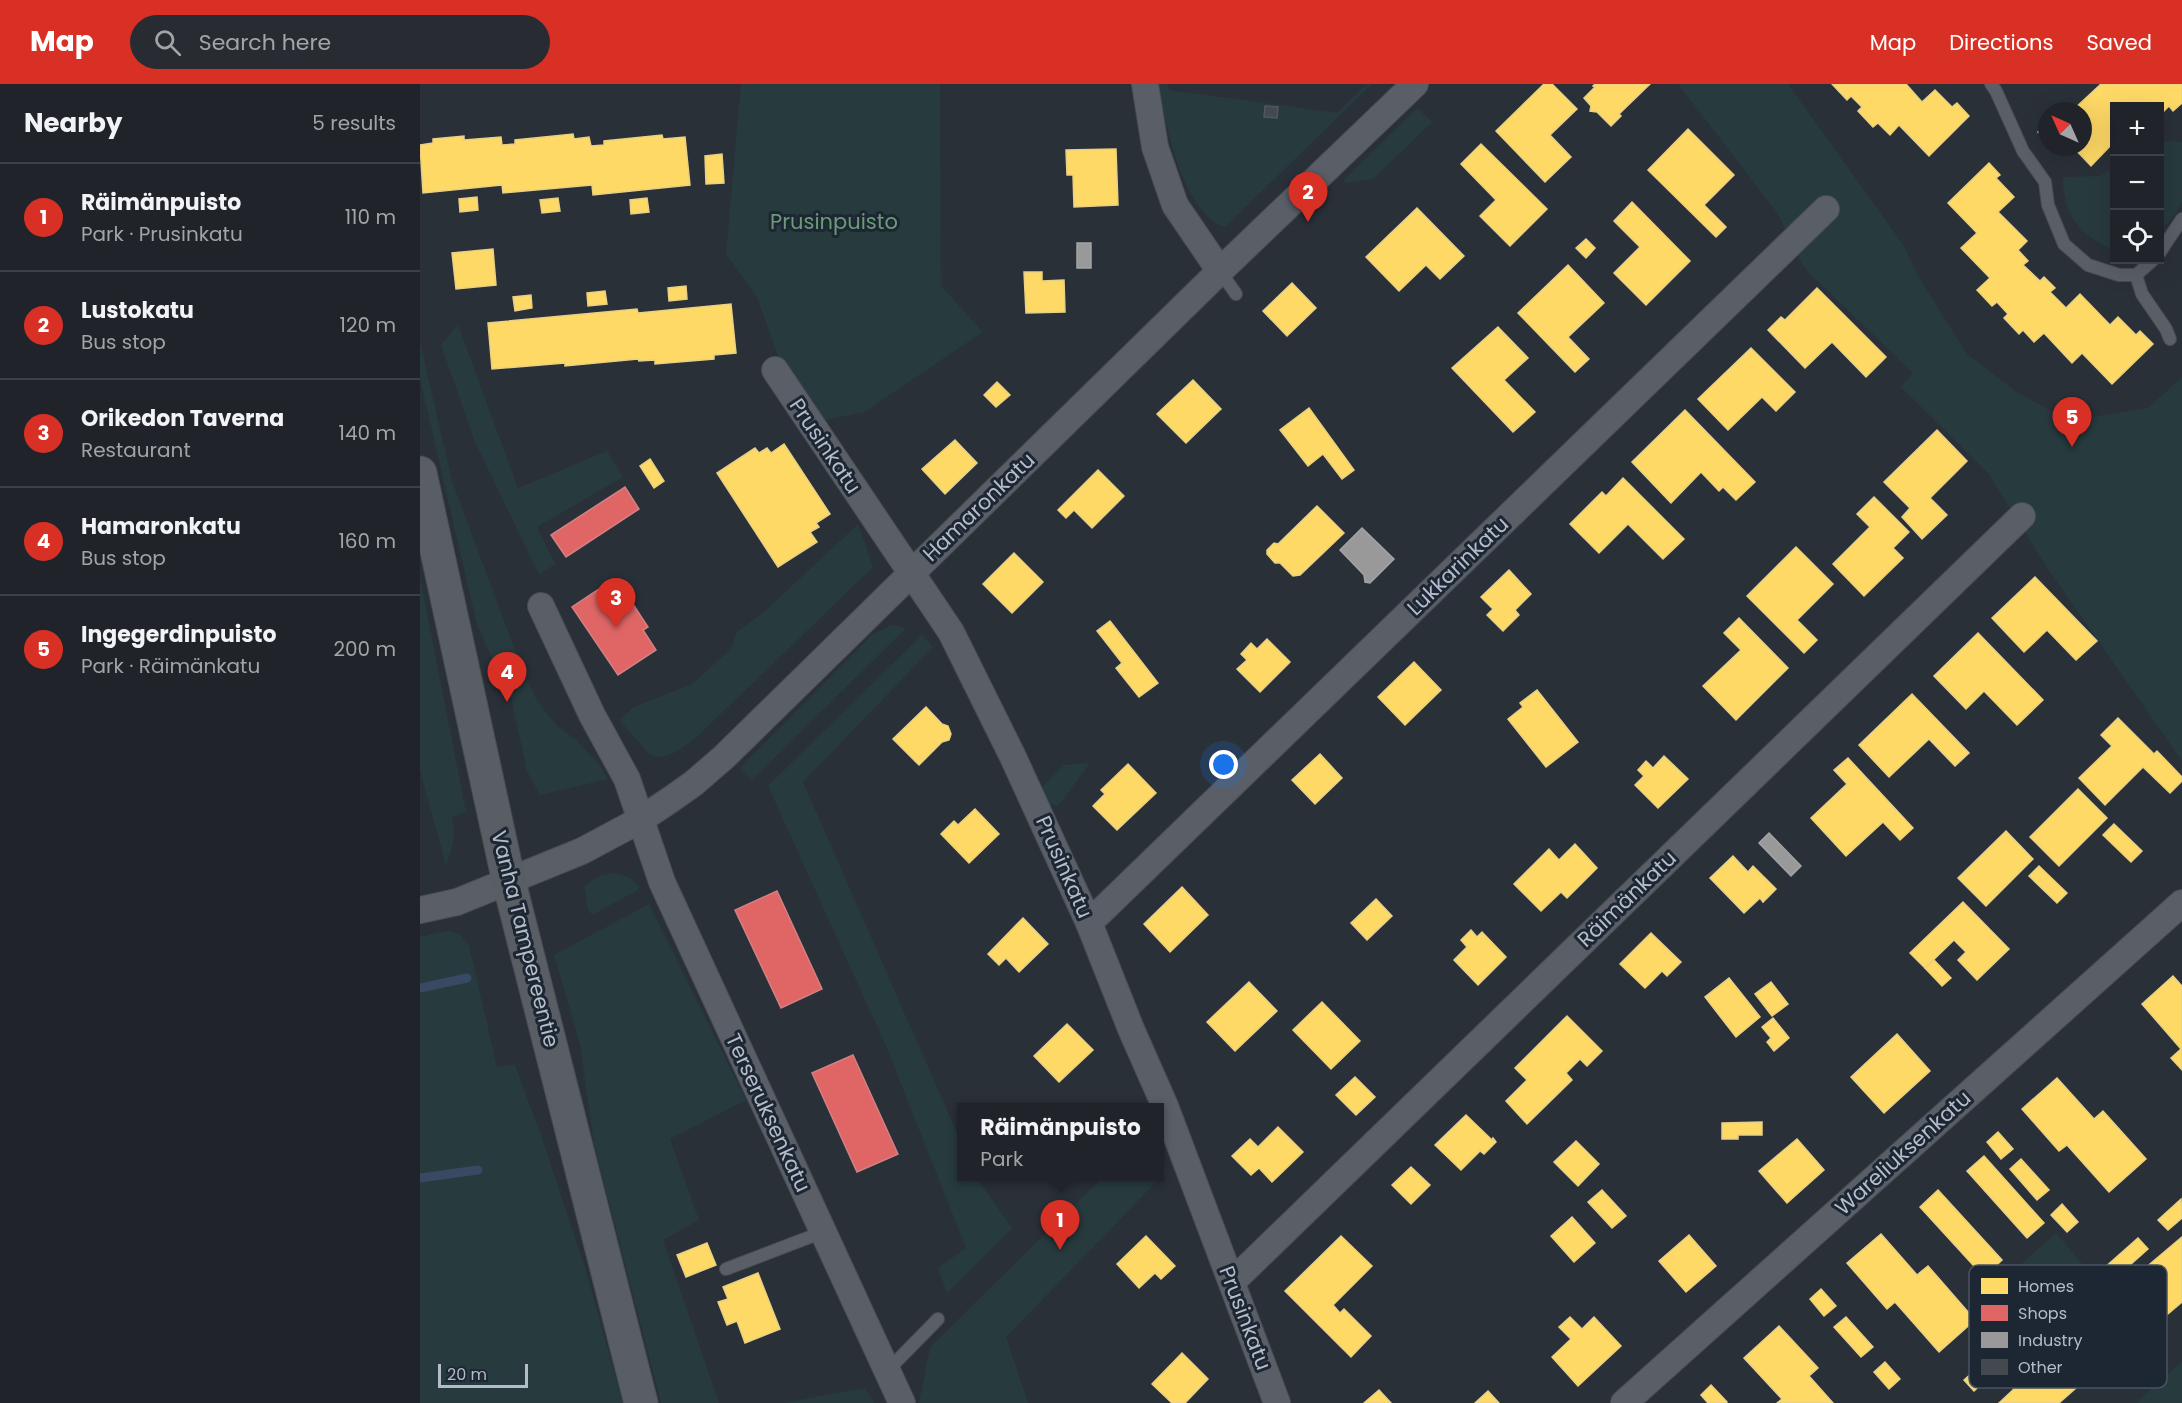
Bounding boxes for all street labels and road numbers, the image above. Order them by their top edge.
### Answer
street label: Prusinkatu [783,392,868,499]
street label: Hamaronkatu [916,446,1041,568]
street label: Lukkarinkatu [1401,510,1515,622]
street label: Prusinkatu [1029,811,1100,923]
street label: Vanha Tampereentie [484,827,566,1050]
street label: Räimänkatu [1571,844,1683,953]
street label: Terseruksenkatu [719,1029,818,1197]
street label: Wareliuksenkatu [1828,1084,1977,1222]
street label: Prusinkatu [1212,1262,1279,1374]

